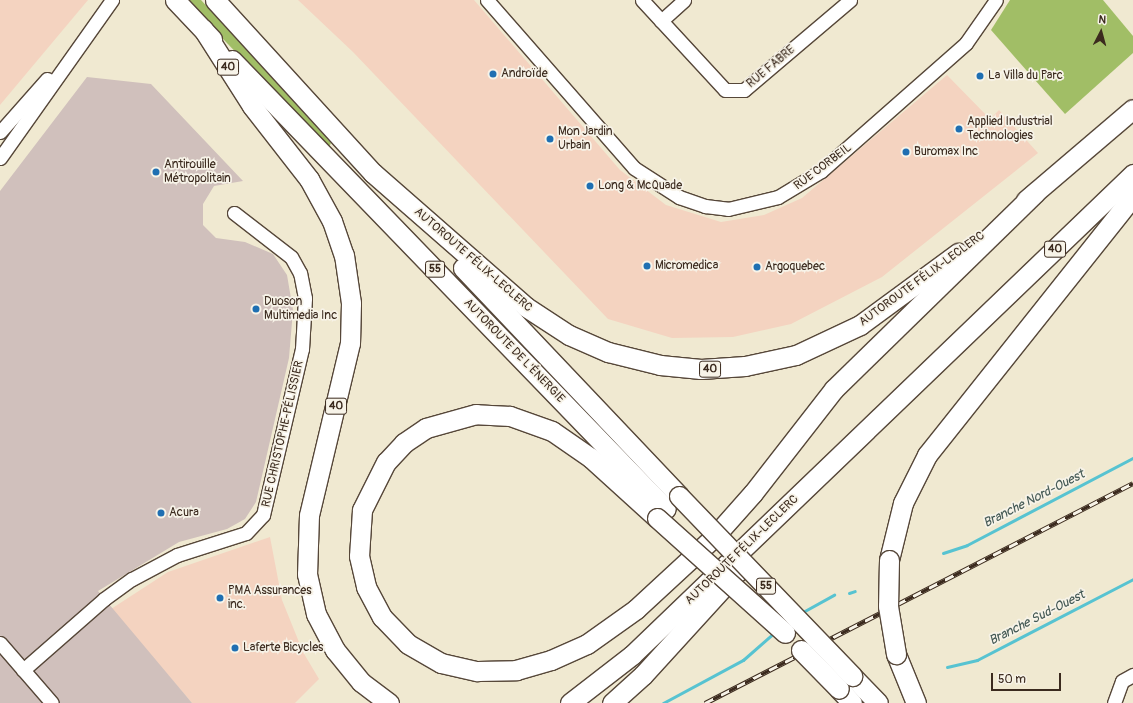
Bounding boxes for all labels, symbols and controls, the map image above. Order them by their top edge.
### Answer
north arrow [1081,12,1121,52]
text: N [1098,13,1107,26]
street label: RUE FABRE [744,43,798,91]
road number: 40 [217,58,239,76]
place label: Androïde [501,67,548,81]
marker: Androïde [488,69,498,79]
place label: La Villa du Parc [988,69,1063,83]
marker: La Villa du Parc [975,71,985,81]
place label: Applied Industrial Technologies [967,115,1053,143]
marker: Applied Industrial Technologies [954,124,964,134]
place label: Mon Jardin Urbain [558,125,612,153]
marker: Mon Jardin Urbain [545,134,555,144]
street label: RUE CORBEIL [791,141,855,193]
place label: Buromax Inc [914,145,978,159]
marker: Buromax Inc [901,147,911,157]
place label: Antirouille Métropolitain [164,158,231,186]
marker: Antirouille Métropolitain [151,167,161,177]
place label: Long & McQuade [598,179,682,193]
marker: Long & McQuade [585,181,595,191]
street label: AUTOROUTE FÉLIX-LECLERC [411,205,535,315]
street label: AUTOROUTE FÉLIX-LECLERC [856,229,988,329]
road number: 40 [1044,240,1066,258]
place label: Micromedica [655,259,718,273]
road number: 55 [425,260,445,278]
place label: Argoquebec [765,260,825,274]
marker: Micromedica [642,261,652,271]
marker: Argoquebec [752,262,762,272]
place label: Duoson Multimedia Inc [264,295,337,323]
street label: AUTOROUTE DE L'ÉNERGIE [460,296,568,406]
marker: Duoson Multimedia Inc [251,304,261,314]
street label: RUE CHRISTOPHE-PÉLISSIER [259,359,307,509]
road number: 40 [699,360,721,378]
road number: 40 [325,397,347,415]
water label: Branche Nord-Ouest [981,467,1087,531]
street label: AUTOROUTE FÉLIX-LECLERC [682,492,802,608]
place label: Acura [169,506,199,520]
marker: Acura [156,508,166,518]
road number: 55 [756,577,776,595]
place label: PMA Assurances inc. [228,584,312,612]
water label: Branche Sud-Ouest [987,587,1087,649]
marker: PMA Assurances inc. [215,593,225,603]
place label: Laferte Bicycles [243,641,323,655]
marker: Laferte Bicycles [230,643,240,653]
scale bar [993,665,1063,691]
text: 50 m [998,672,1026,687]

